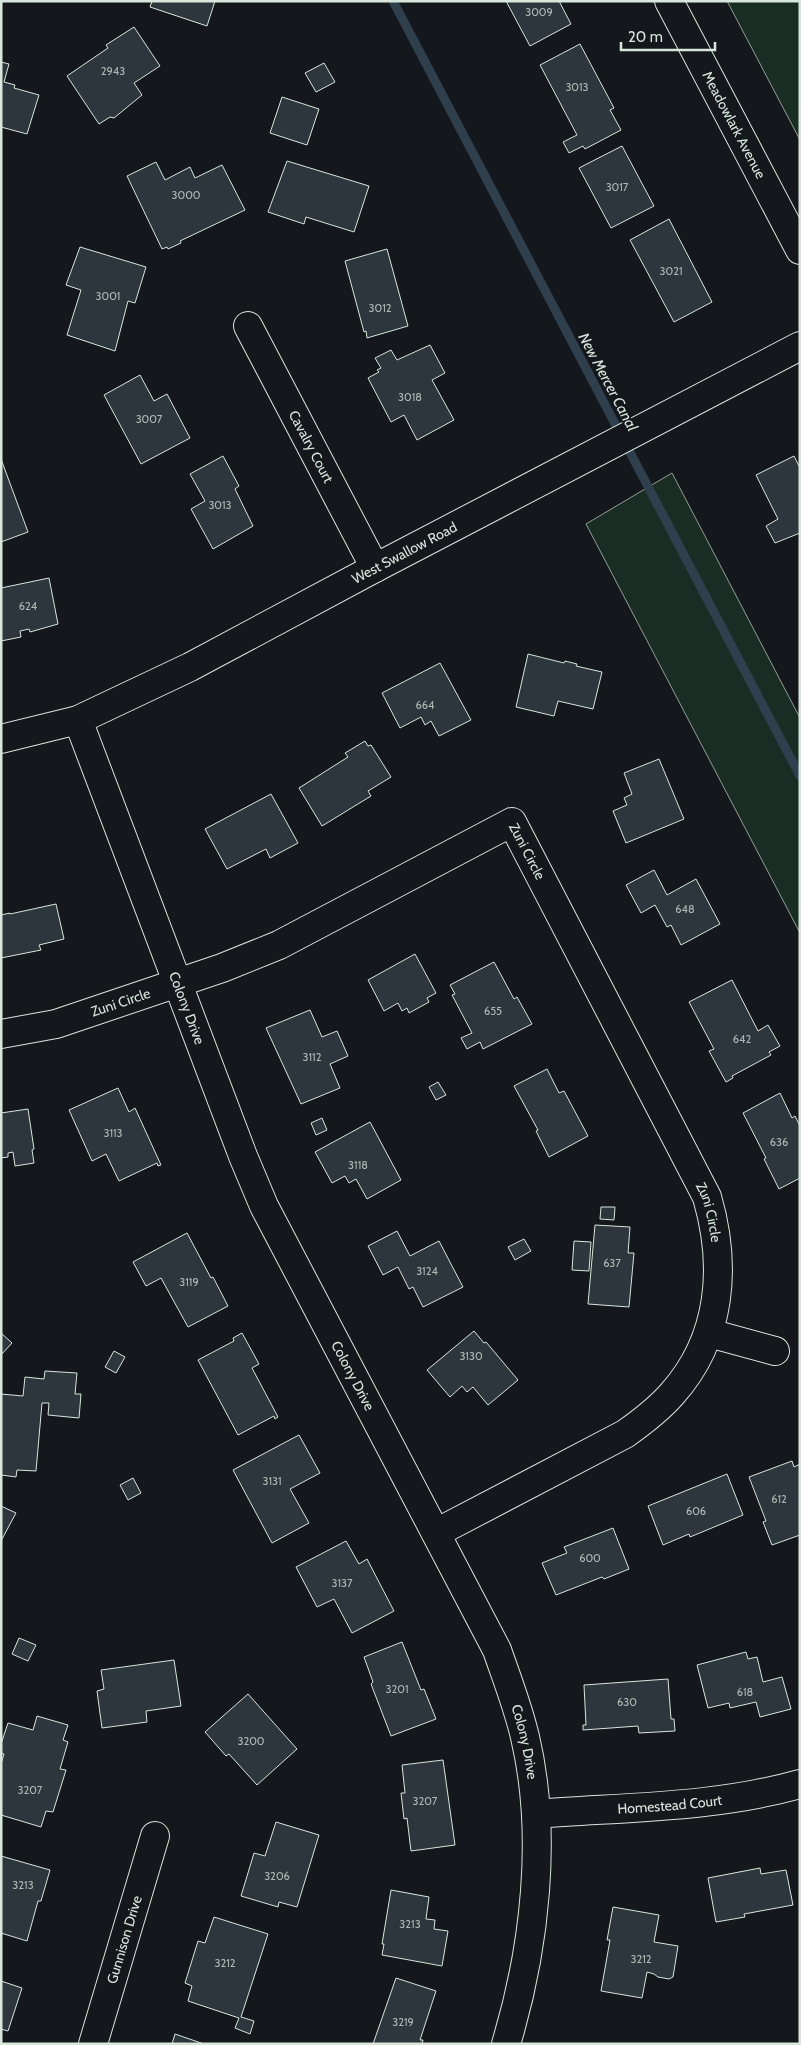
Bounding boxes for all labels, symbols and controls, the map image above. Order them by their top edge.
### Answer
house number: 3009 [525,5,553,19]
scale bar [621,20,715,52]
text: 20 m [628,28,663,46]
house number: 2943 [101,64,125,78]
street label: Meadowlark Avenue [699,68,770,182]
house number: 3013 [565,80,589,94]
house number: 3017 [606,180,629,194]
house number: 3000 [172,188,201,202]
house number: 3021 [660,264,682,278]
house number: 3001 [96,289,120,303]
house number: 3012 [369,301,392,315]
water label: New Mercer Canal [575,330,642,435]
house number: 3018 [398,390,422,404]
street label: Cavalry Court [285,407,338,486]
house number: 3007 [136,412,163,426]
house number: 3013 [208,498,232,512]
street label: West Swallow Road [349,518,460,588]
house number: 624 [19,599,38,613]
house number: 664 [416,698,435,712]
street label: Zuni Circle [505,820,549,883]
house number: 648 [675,902,695,916]
street label: Colony Drive [165,969,209,1047]
street label: Zuni Circle [88,984,153,1021]
house number: 655 [484,1004,502,1018]
house number: 642 [733,1032,751,1046]
house number: 3112 [303,1050,322,1064]
house number: 3113 [103,1126,123,1140]
house number: 636 [770,1135,788,1149]
house number: 3118 [348,1158,368,1172]
street label: Zuni Circle [692,1179,725,1243]
house number: 637 [603,1256,621,1270]
house number: 3124 [416,1264,438,1278]
house number: 3119 [179,1275,199,1289]
street label: Colony Drive [327,1338,379,1414]
house number: 3130 [459,1349,483,1363]
house number: 3131 [262,1474,282,1488]
house number: 612 [771,1492,787,1506]
house number: 606 [686,1504,706,1518]
house number: 600 [579,1551,601,1565]
house number: 3137 [331,1576,353,1590]
house number: 3201 [386,1682,408,1696]
house number: 618 [737,1685,753,1699]
house number: 630 [617,1695,637,1709]
street label: Colony Drive [507,1702,542,1780]
house number: 3200 [237,1734,265,1748]
house number: 3207 [18,1783,43,1797]
street label: Homestead Court [617,1791,723,1818]
house number: 3207 [413,1794,438,1808]
house number: 3206 [264,1869,290,1883]
house number: 3213 [12,1878,34,1892]
street label: Gunnison Drive [102,1893,146,1986]
house number: 3213 [399,1917,421,1931]
house number: 3212 [630,1952,652,1966]
house number: 3212 [214,1956,236,1970]
house number: 3219 [392,2015,414,2029]

